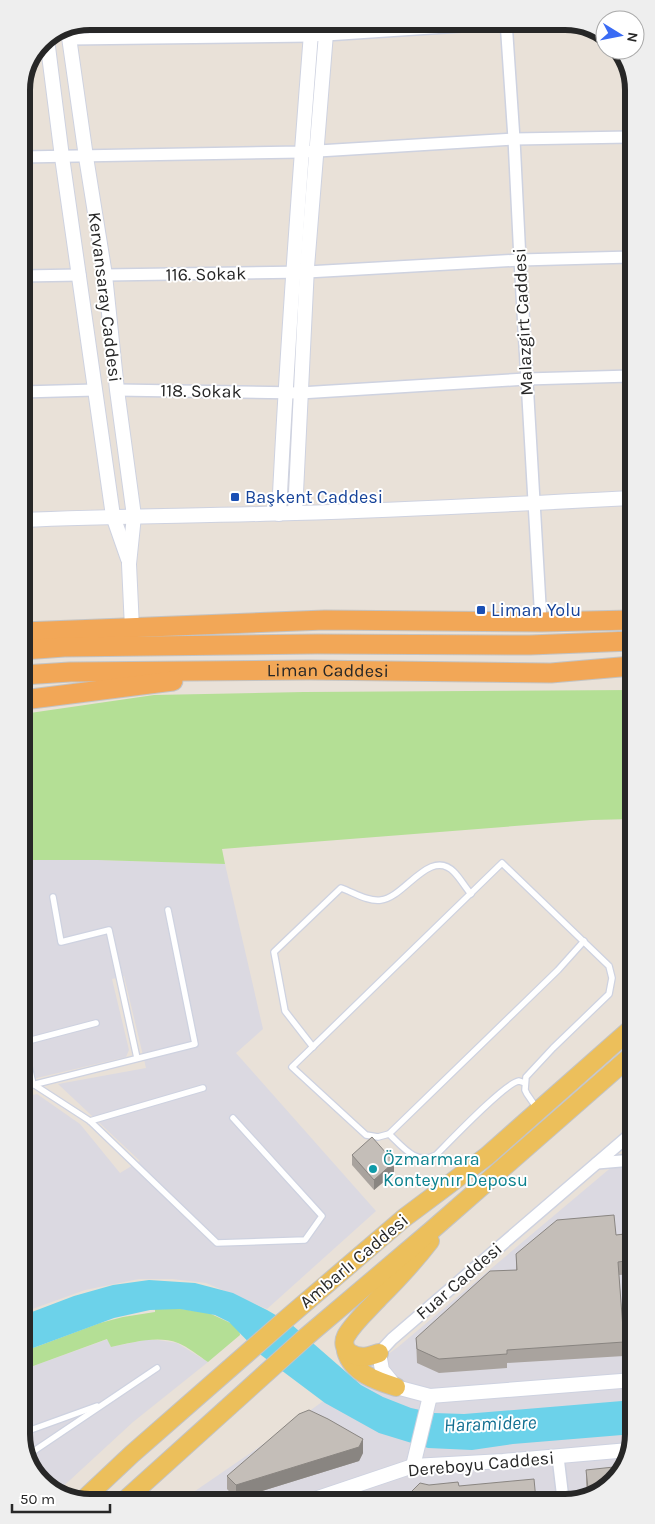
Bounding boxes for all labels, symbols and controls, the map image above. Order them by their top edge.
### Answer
north arrow [595,10,645,60]
text: N [623,31,642,44]
street label: Kervansaray Caddesi [84,211,126,383]
street label: Malazgirt Caddesi [508,247,538,397]
street label: 116. Sokak [166,262,246,286]
street label: 118. Sokak [160,379,242,403]
place label: Başkent Caddesi [245,486,383,508]
marker: Başkent Caddesi [229,491,241,503]
place label: Liman Yolu [491,599,581,621]
marker: Liman Yolu [475,604,487,616]
street label: Liman Caddesi [267,659,389,682]
place label: Özmarmara Konteynır Deposu [383,1148,528,1191]
marker: Özmarmara Konteynır Deposu [367,1163,379,1175]
street label: Ambarlı Caddesi [295,1209,413,1313]
street label: Fuar Caddesi [411,1238,507,1324]
water label: Haramidere [443,1411,537,1437]
street label: Dereboyu Caddesi [407,1447,555,1481]
scale bar [12,1482,110,1514]
text: 50 m [20,1490,55,1508]

